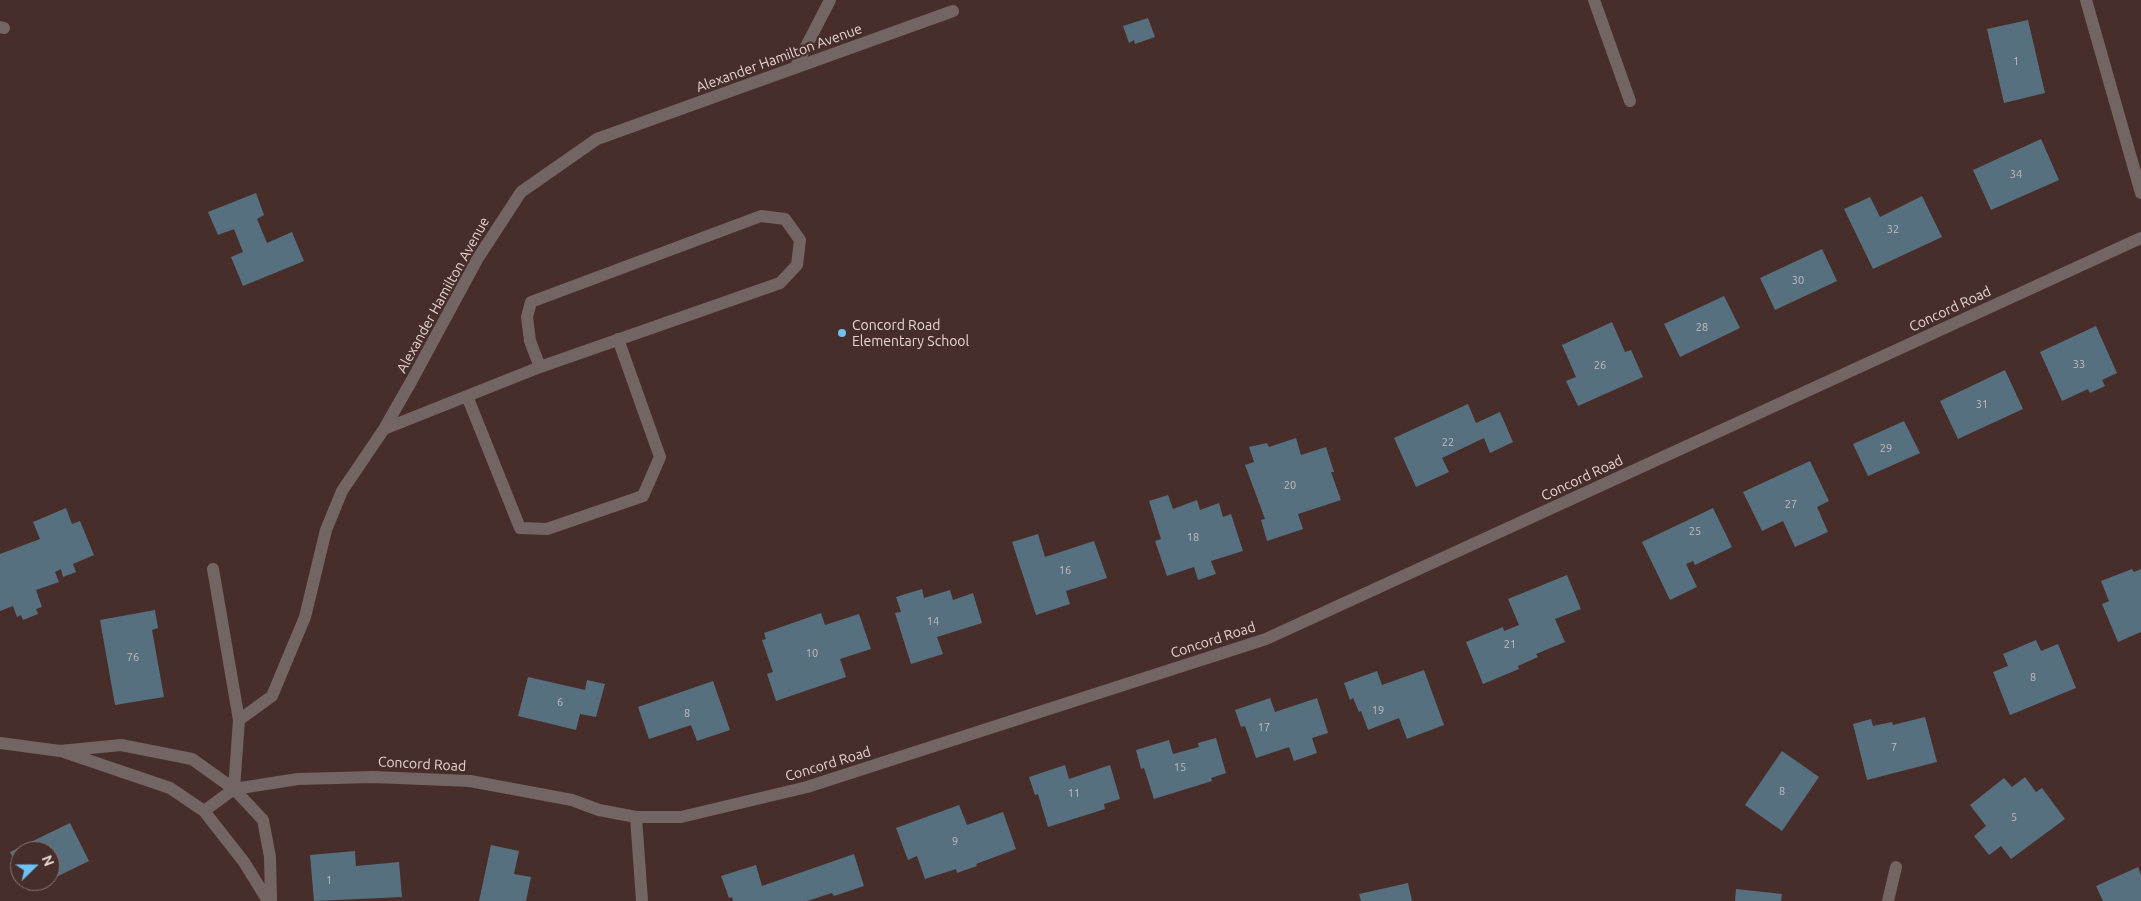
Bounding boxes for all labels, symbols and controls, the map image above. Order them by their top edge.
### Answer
street label: Alexander Hamilton Avenue [694,20,864,96]
house number: 1 [2013,54,2019,68]
house number: 34 [2010,167,2022,181]
street label: Alexander Hamilton Avenue [393,214,493,376]
house number: 32 [1887,222,1899,236]
house number: 30 [1792,273,1804,287]
street label: Concord Road [1906,283,1994,335]
place label: Concord Road Elementary School [852,317,969,350]
house number: 28 [1696,320,1708,334]
marker: Concord Road Elementary School [836,327,848,339]
house number: 33 [2073,357,2085,371]
house number: 26 [1594,358,1606,372]
house number: 31 [1976,397,1988,411]
house number: 22 [1442,435,1454,449]
house number: 29 [1880,441,1892,455]
street label: Concord Road [1538,452,1626,504]
house number: 20 [1284,478,1296,492]
house number: 27 [1785,497,1797,511]
house number: 25 [1689,524,1701,538]
house number: 18 [1187,530,1199,544]
house number: 16 [1059,563,1071,577]
house number: 14 [927,614,939,628]
street label: Concord Road [1168,618,1258,662]
house number: 21 [1504,637,1516,651]
house number: 10 [806,646,818,660]
house number: 76 [127,650,139,664]
house number: 8 [2030,670,2036,684]
house number: 6 [557,695,563,709]
house number: 19 [1372,703,1384,717]
house number: 8 [684,706,690,720]
house number: 17 [1258,720,1270,734]
house number: 7 [1891,740,1897,754]
street label: Concord Road [783,743,873,785]
street label: Concord Road [377,753,467,775]
house number: 15 [1174,760,1186,774]
house number: 8 [1779,784,1785,798]
house number: 11 [1068,786,1080,800]
house number: 5 [2011,810,2017,824]
house number: 9 [952,834,958,848]
north arrow [10,841,60,891]
text: N [39,853,57,869]
house number: 1 [326,873,332,887]

